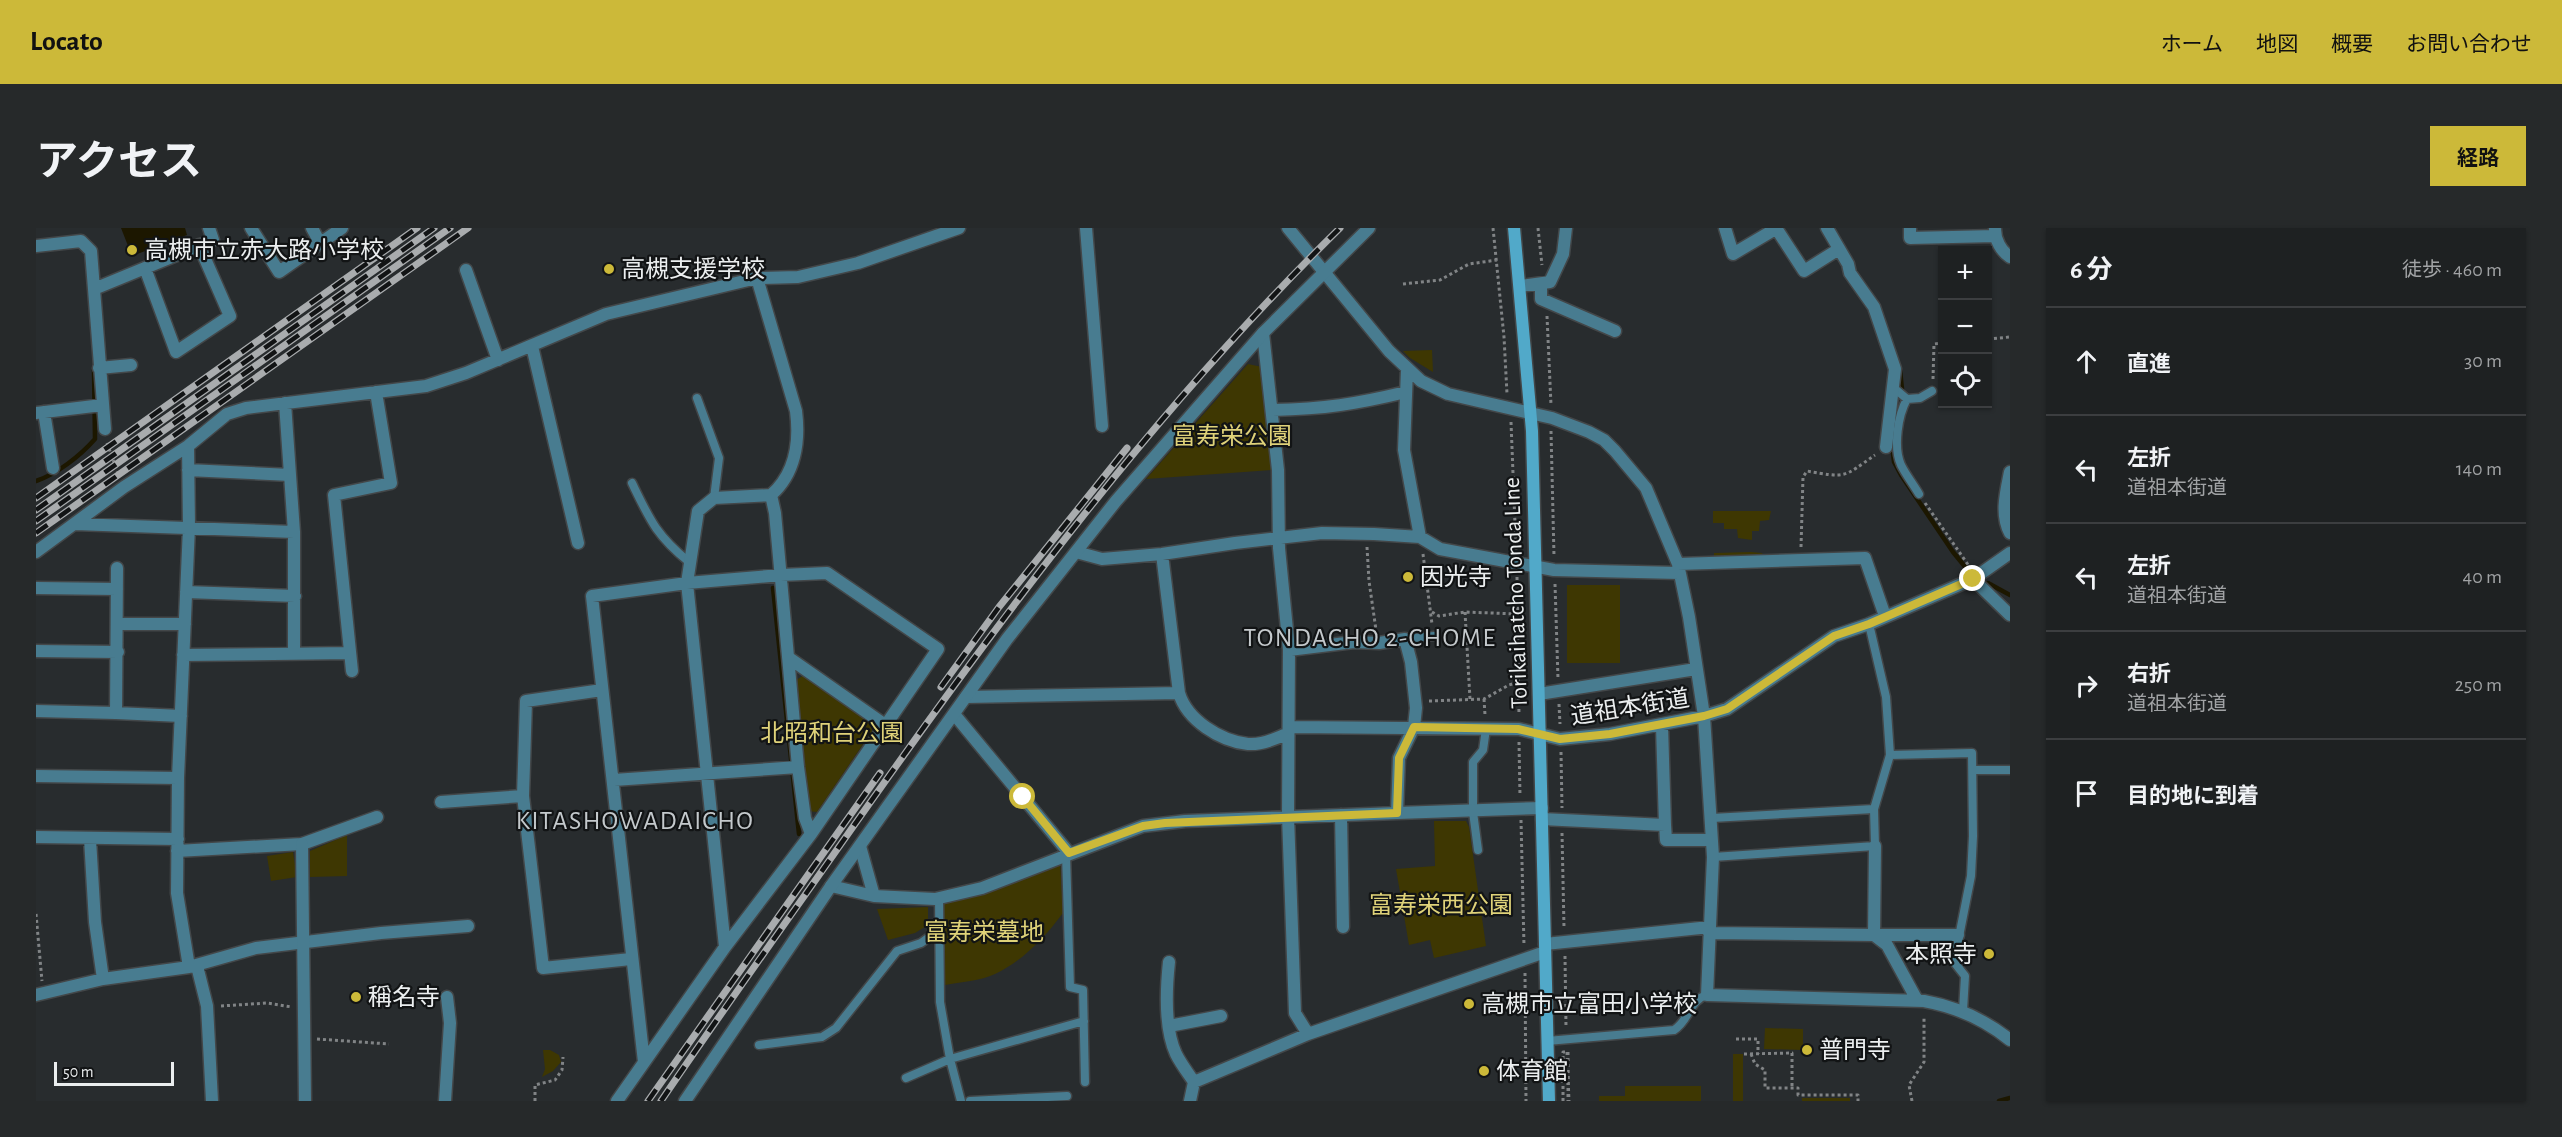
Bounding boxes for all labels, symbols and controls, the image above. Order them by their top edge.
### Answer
text: Locato [30,28,103,56]
text: ホーム [2161,34,2223,55]
text: 地図 [2256,34,2298,55]
text: 概要 [2331,34,2373,55]
text: お問い合わせ [2406,34,2532,55]
button: 経路 [2430,126,2526,186]
text: アクセス [36,141,202,183]
place label: 高槻市立赤大路小学校 [144,237,384,263]
marker: 高槻市立赤大路小学校 [125,243,139,257]
map controls [1938,246,1992,408]
button: + [1938,246,1992,300]
place label: 高槻支援学校 [621,256,765,282]
text: 6 分 [2070,257,2112,283]
text: 徒歩 · 460 m [2402,260,2502,280]
marker: 高槻支援学校 [602,262,616,276]
button: − [1938,300,1992,354]
icon: ahead [2070,345,2103,378]
text: 30 m [2464,351,2502,371]
text: 直進 [2127,353,2171,375]
button: locate [1938,354,1992,408]
park label: 富寿栄公園 [1172,423,1292,449]
text: 左折 [2127,447,2171,469]
icon: left [2070,453,2103,486]
text: 140 m [2456,459,2502,479]
street label: Torikaihatcho Tonda Line [1500,477,1532,709]
text: 道祖本街道 [2127,478,2227,498]
text: 左折 [2127,555,2171,577]
icon: left [2070,561,2103,594]
place label: 因光寺 [1420,564,1492,590]
route end [1959,565,1985,591]
text: 40 m [2463,567,2502,587]
marker: 因光寺 [1401,570,1415,584]
text: 道祖本街道 [2127,586,2227,606]
district label: TONDACHO 2-CHOME [1244,625,1496,651]
text: 右折 [2127,663,2171,685]
icon: right [2070,669,2103,702]
text: 250 m [2455,675,2502,695]
street label: 道祖本街道 [1569,685,1691,729]
text: 道祖本街道 [2127,694,2227,714]
park label: 北昭和台公園 [760,720,904,746]
icon: arrive [2070,777,2103,810]
route start [1009,783,1035,809]
text: 目的地に到着 [2127,785,2259,807]
district label: KITASHOWADAICHO [516,808,754,834]
park label: 富寿栄西公園 [1369,892,1513,918]
park label: 富寿栄墓地 [924,919,1044,945]
place label: 本照寺 [1905,941,1977,967]
marker: 本照寺 [1982,947,1996,961]
place label: 稱名寺 [368,984,440,1010]
marker: 稱名寺 [349,990,363,1004]
place label: 高槻市立富田小学校 [1481,991,1697,1017]
marker: 高槻市立富田小学校 [1462,997,1476,1011]
place label: 普門寺 [1819,1037,1891,1063]
marker: 普門寺 [1800,1043,1814,1057]
place label: 体育館 [1496,1058,1568,1084]
scale bar [54,1059,174,1086]
text: 50 m [63,1064,94,1080]
marker: 体育館 [1477,1064,1491,1078]

